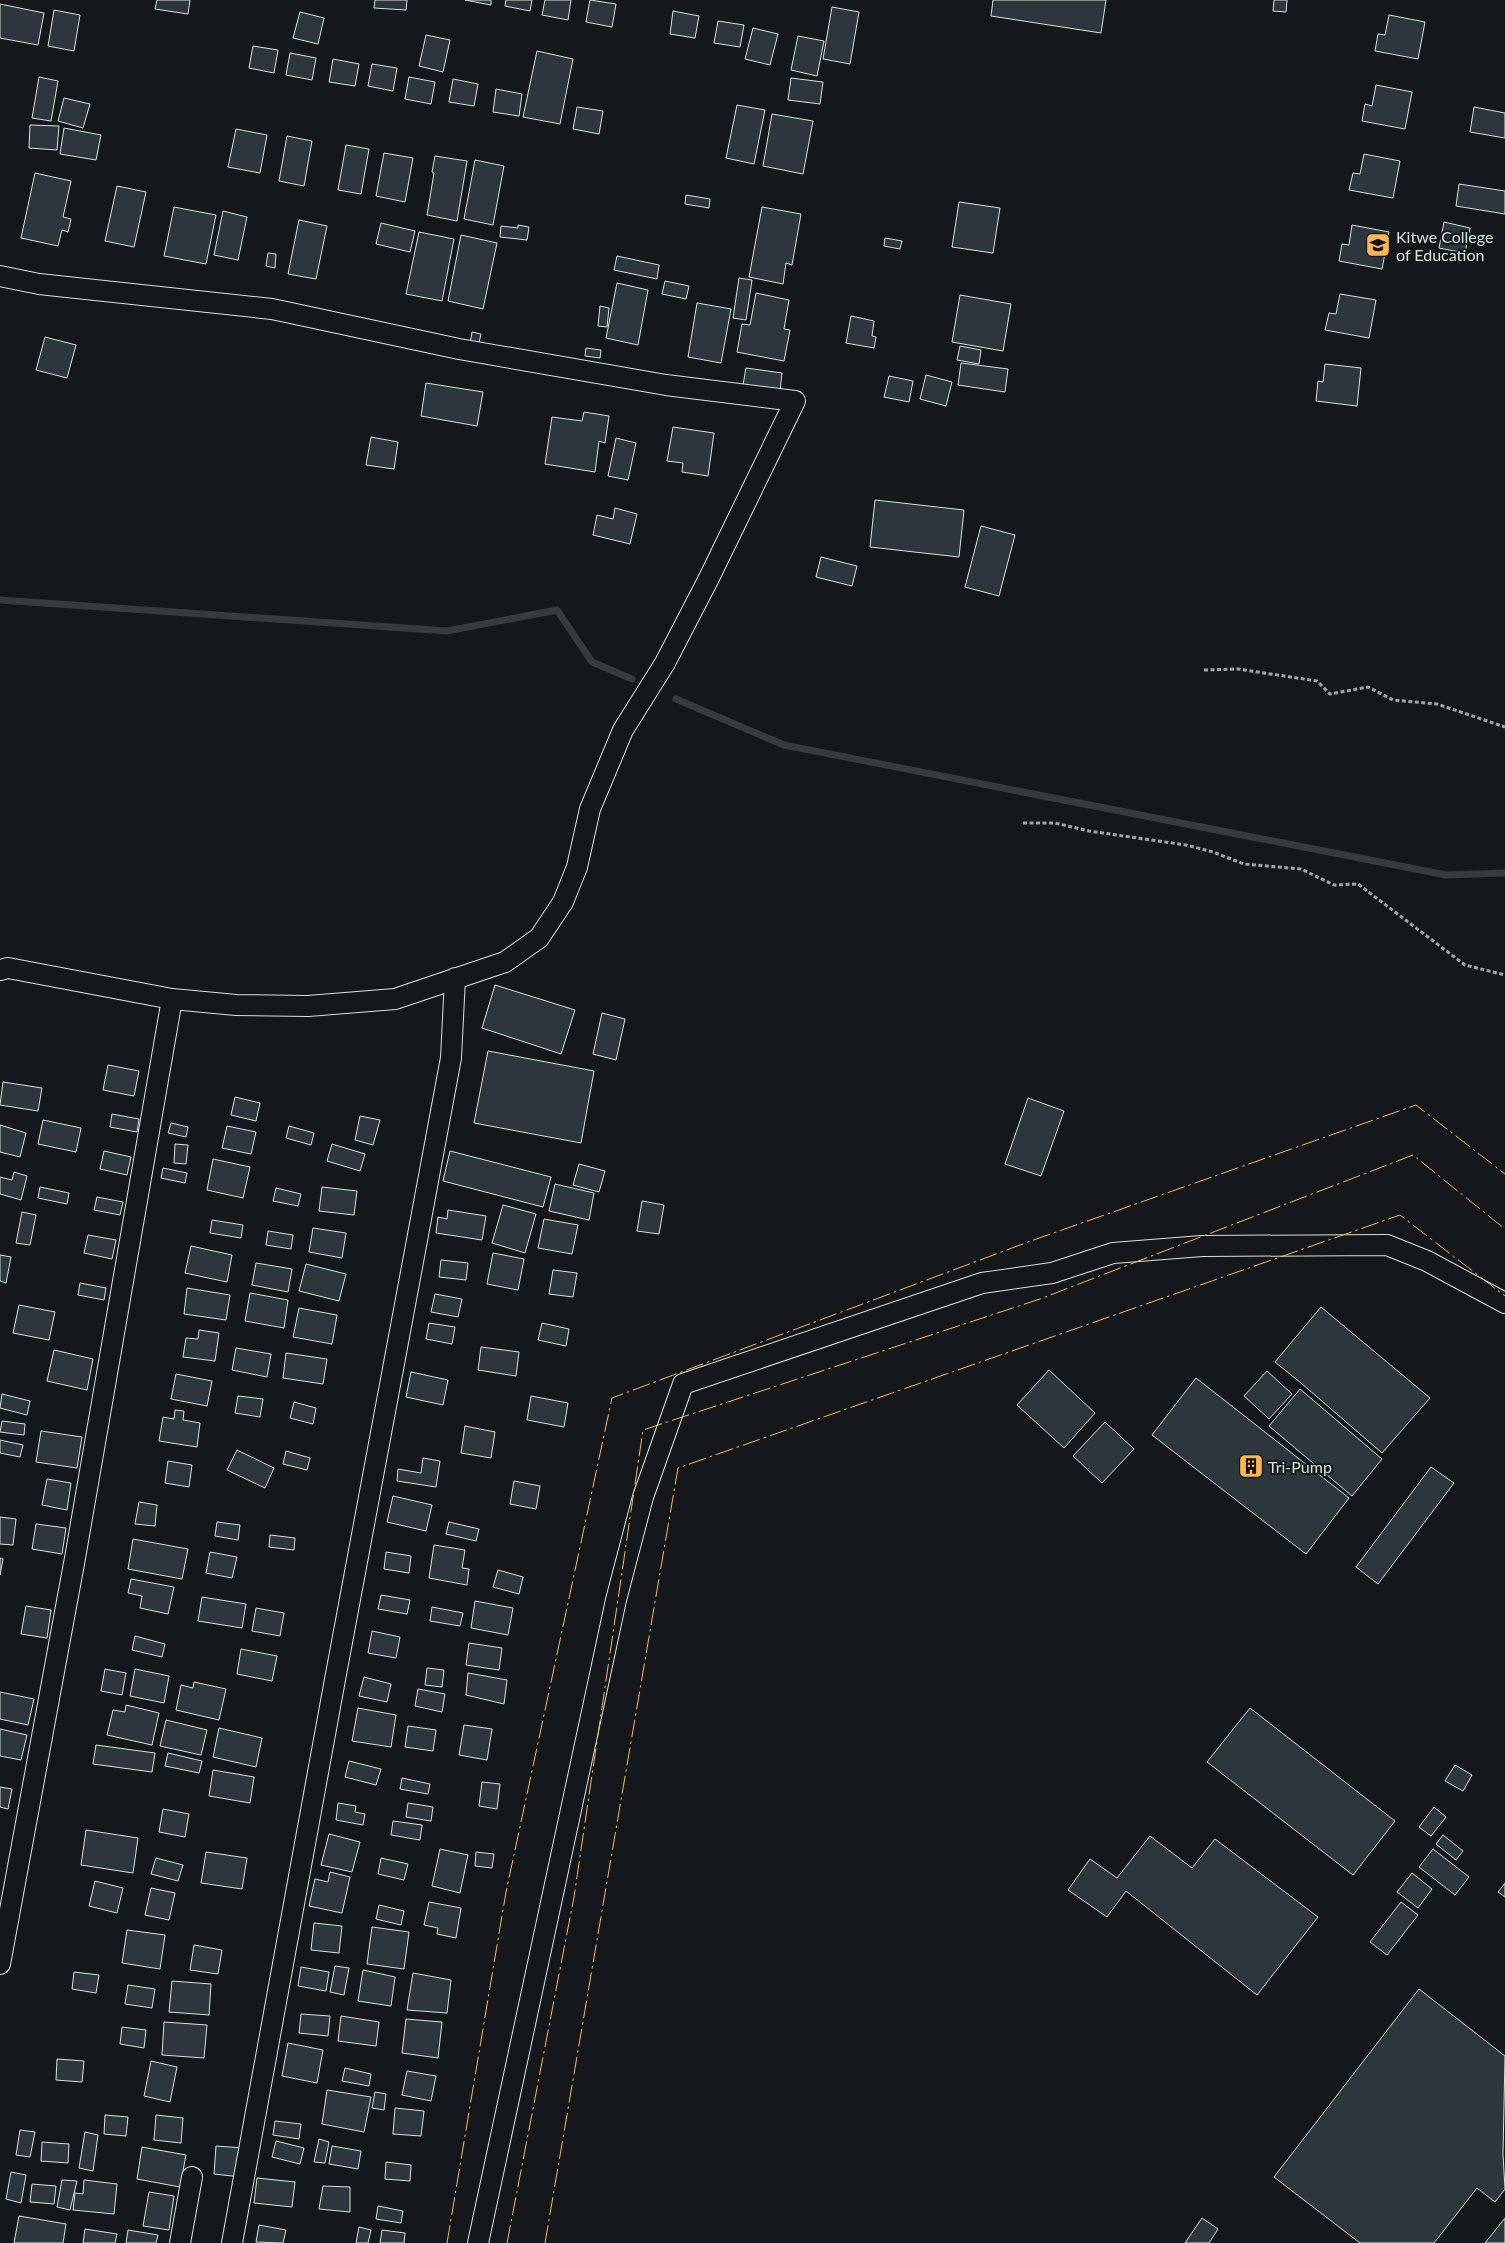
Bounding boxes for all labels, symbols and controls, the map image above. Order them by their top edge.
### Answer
place label: Kitwe College of Education [1396,227,1493,264]
school or university icon: Kitwe College of Education [1365,232,1391,258]
building icon: Tri-Pump [1238,1453,1264,1479]
place label: Tri-Pump [1268,1457,1332,1476]

